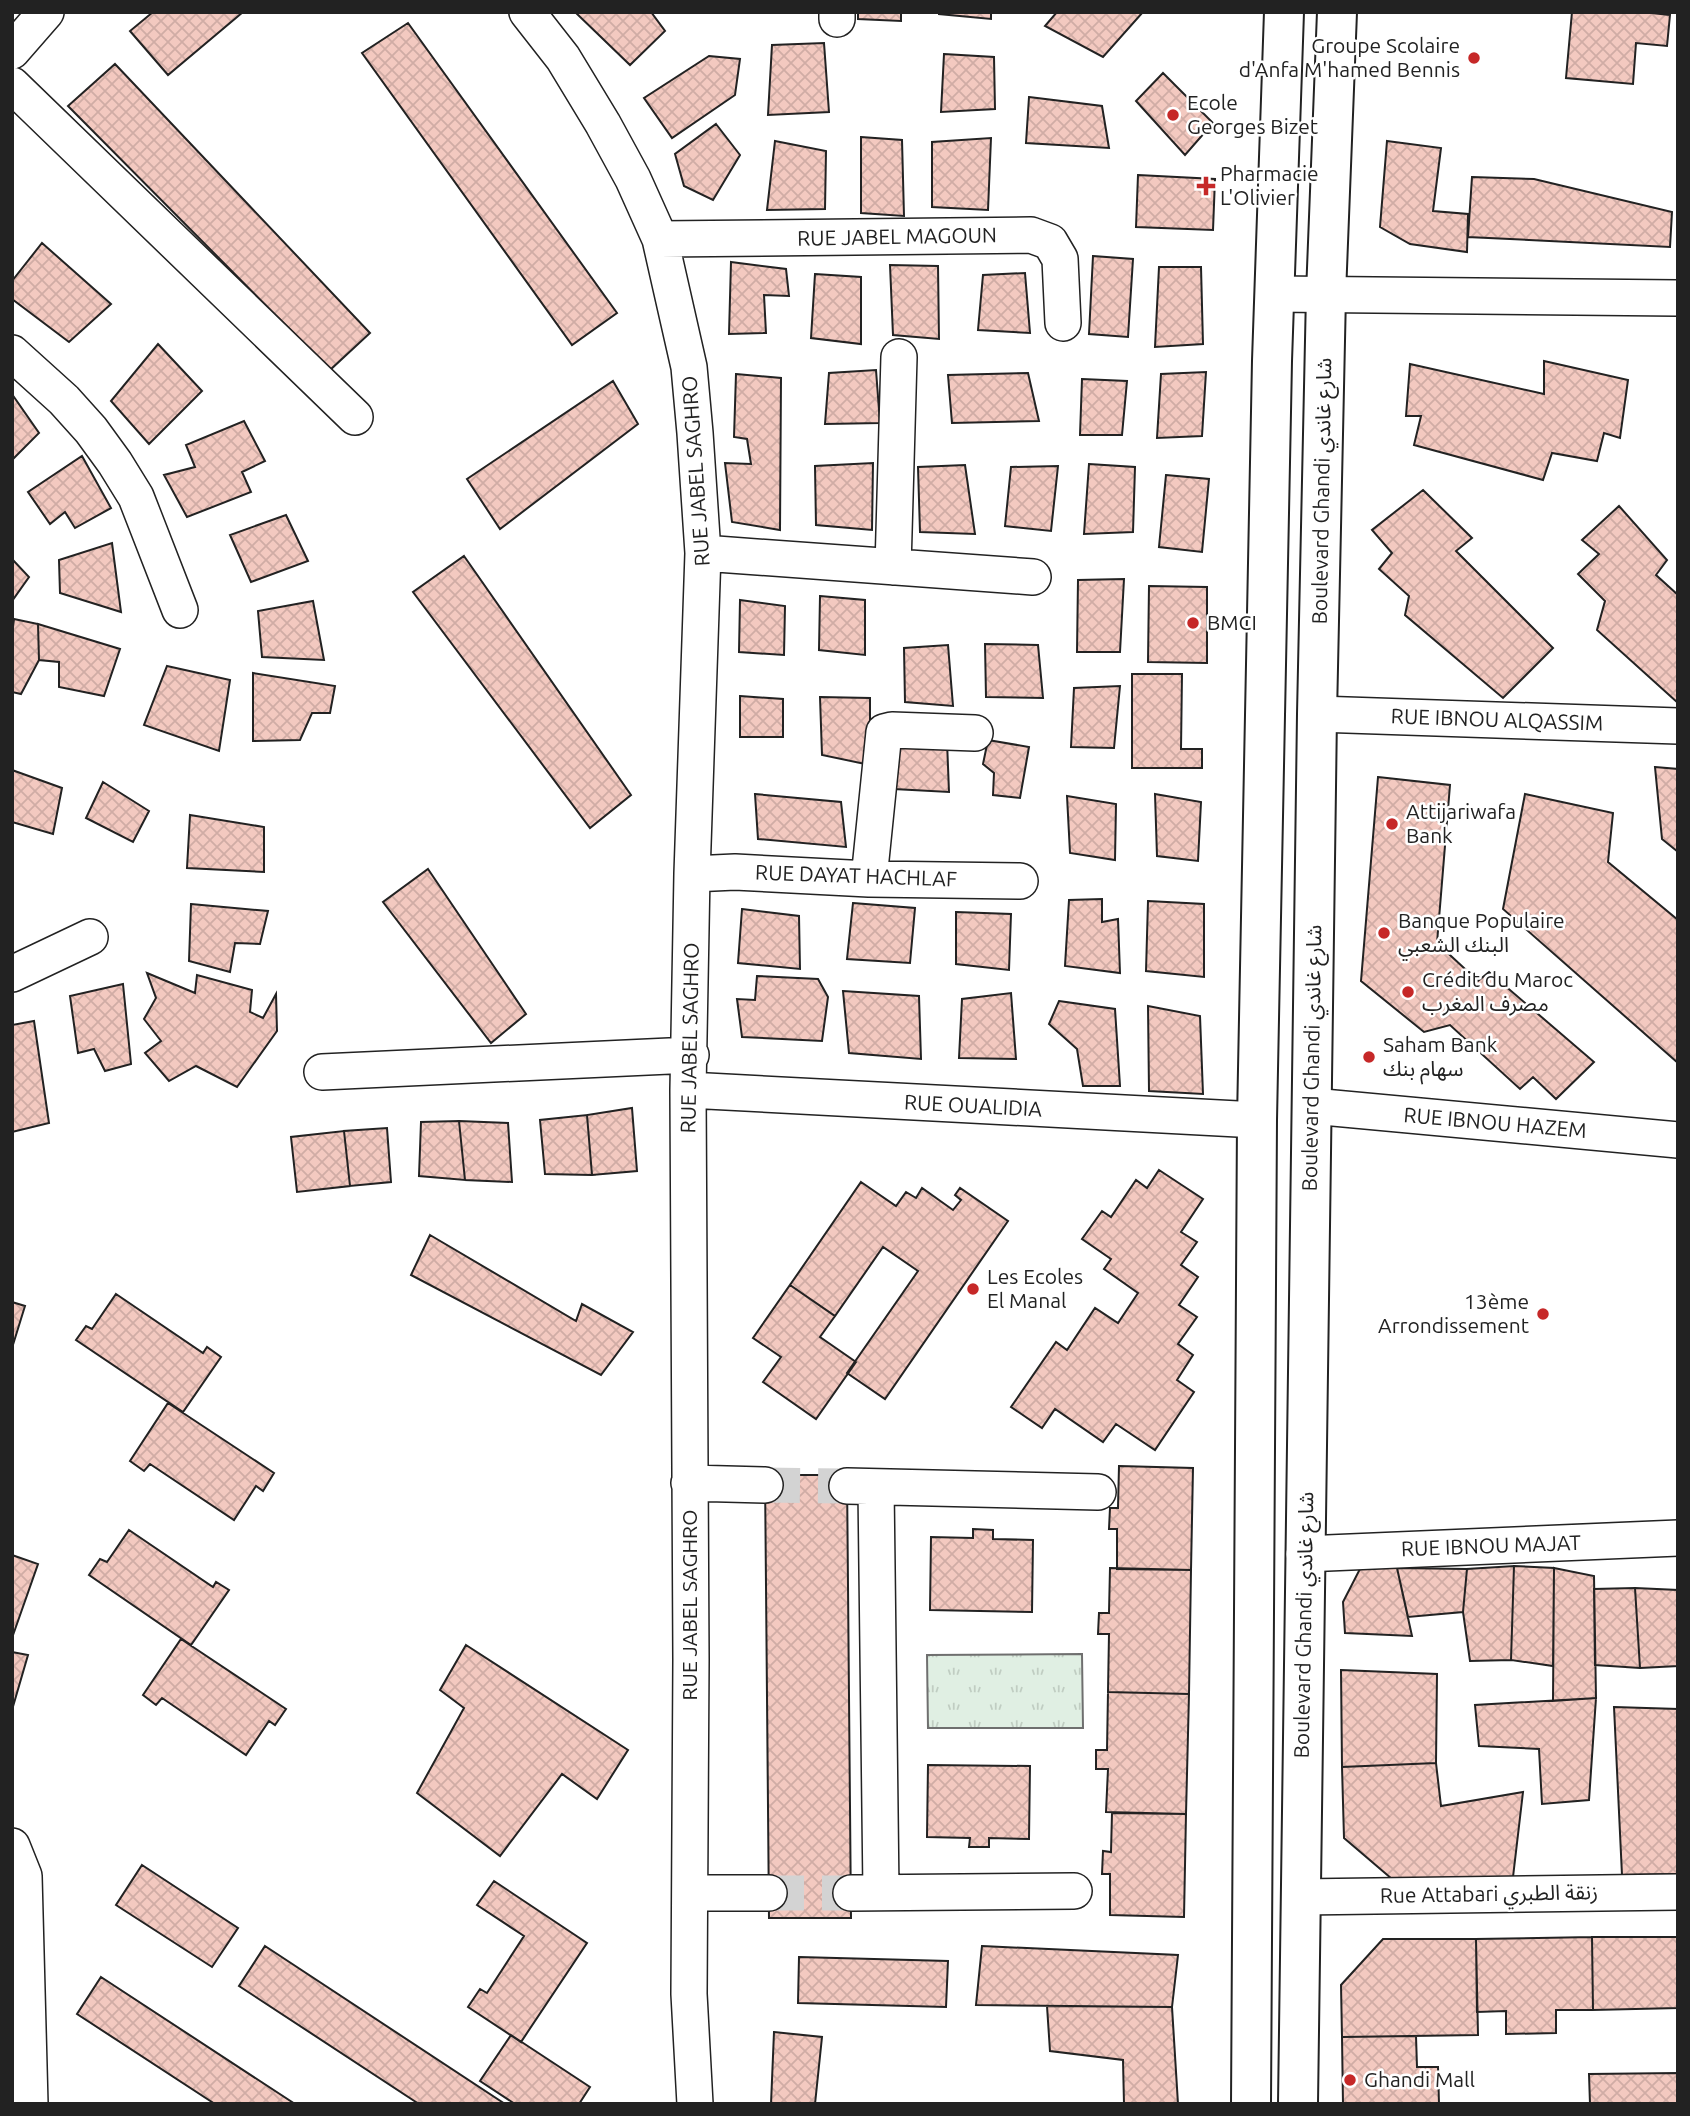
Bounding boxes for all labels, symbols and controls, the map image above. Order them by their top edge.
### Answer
place label: Groupe Scolaire d'Anfa M'hamed Bennis [1239,33,1460,81]
marker: Groupe Scolaire d'Anfa M'hamed Bennis [1466,50,1482,66]
place label: Ecole Georges Bizet [1187,90,1318,138]
marker: Ecole Georges Bizet [1165,107,1181,123]
place label: Pharmacie L'Olivier [1220,161,1319,209]
marker: Pharmacie L'Olivier [1198,178,1214,194]
street label: RUE JABEL MAGOUN [797,222,997,250]
street label: Boulevard Ghandi شارع غاندي [1307,357,1340,625]
street label: RUE JABEL SAGHRO [676,375,714,567]
place label: BMCI [1207,610,1257,634]
marker: BMCI [1185,615,1201,631]
street label: RUE IBNOU ALQASSIM [1390,703,1604,735]
place label: Attijariwafa Bank [1406,799,1516,847]
marker: Attijariwafa Bank [1384,816,1400,832]
street label: RUE DAYAT HACHLAF [755,859,957,891]
place label: Banque Populaire البنك الشعبي [1398,908,1565,961]
street label: Boulevard Ghandi شارع غاندي [1297,924,1330,1192]
marker: Banque Populaire البنك الشعبي [1376,925,1392,941]
street label: RUE JABEL SAGHRO [675,942,703,1134]
place label: Crédit du Maroc مصرف المغرب [1422,967,1573,1016]
marker: Crédit du Maroc مصرف المغرب [1400,984,1416,1000]
place label: Saham Bank سهام بنك [1383,1032,1498,1085]
marker: Saham Bank سهام بنك [1361,1049,1377,1065]
street label: RUE OUALIDIA [903,1089,1043,1121]
street label: RUE IBNOU HAZEM [1403,1102,1588,1142]
place label: Les Ecoles El Manal [987,1264,1083,1312]
marker: Les Ecoles El Manal [965,1281,981,1297]
place label: 13ème Arrondissement [1378,1289,1529,1337]
marker: 13ème Arrondissement [1535,1306,1551,1322]
street label: Boulevard Ghandi شارع غاندي [1289,1491,1322,1759]
street label: RUE JABEL SAGHRO [677,1510,701,1700]
street label: RUE IBNOU MAJAT [1401,1530,1582,1560]
street label: Rue Attabari زنقة الطبري [1380,1879,1598,1912]
place label: Ghandi Mall [1364,2067,1475,2091]
marker: Ghandi Mall [1342,2072,1358,2088]

